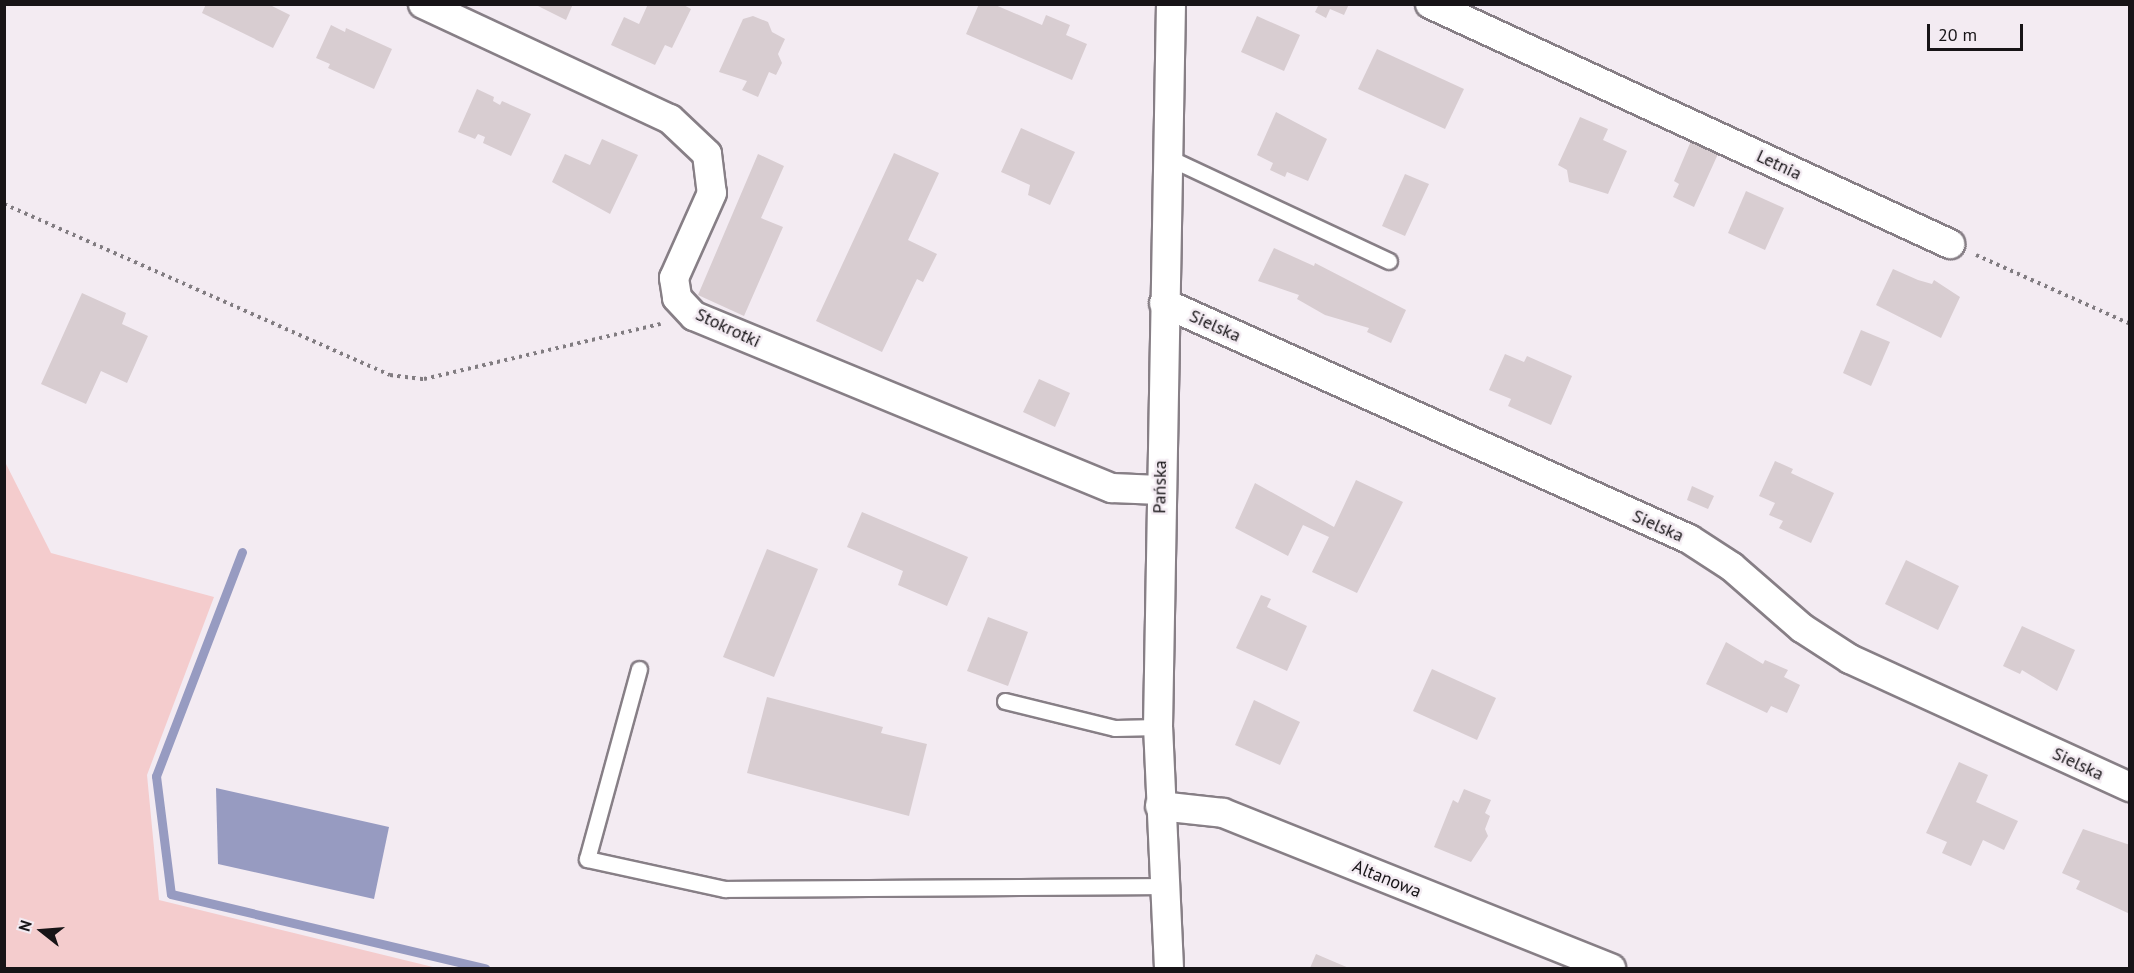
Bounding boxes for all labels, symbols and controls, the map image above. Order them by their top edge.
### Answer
scale bar [1930,12,2026,50]
text: 20 m [1938,23,1977,46]
street label: Letnia [1753,145,1805,185]
street label: Stokrotki [692,304,764,352]
street label: Sielska [1186,305,1244,347]
street label: Pańska [1149,460,1171,514]
street label: Sielska [1629,505,1687,547]
street label: Sielska [2049,743,2107,785]
street label: Altanowa [1349,855,1425,903]
north arrow [12,901,72,961]
text: N [14,918,36,934]

